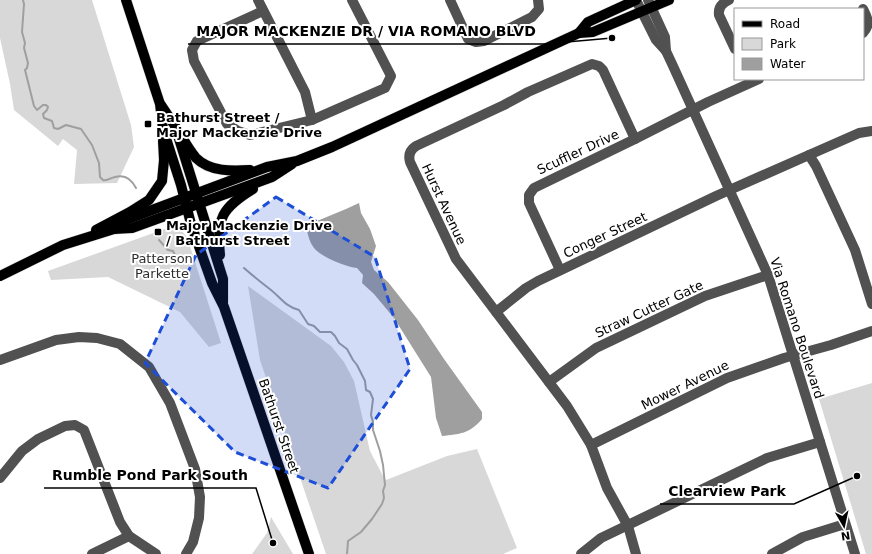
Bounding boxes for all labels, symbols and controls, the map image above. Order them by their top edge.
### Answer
legend [734,8,864,80]
text: Road [770,17,800,31]
callout: MAJOR MACKENZIE DR / VIA ROMANO BLVD [188,18,544,44]
text: MAJOR MACKENZIE DR / VIA ROMANO BLVD [196,23,536,39]
text: Park [770,37,796,51]
text: Water [770,57,806,71]
place label: Bathurst Street / Major Mackenzie Drive [156,110,322,140]
marker: Bathurst Street / Major Mackenzie Drive [143,119,153,129]
street label: Scuffler Drive [535,127,621,177]
street label: Hurst Avenue [419,161,469,247]
street label: Conger Street [561,209,649,261]
place label: Major Mackenzie Drive / Bathurst Street [166,218,332,248]
marker: Major Mackenzie Drive / Bathurst Street [153,227,163,237]
park label: Patterson Parkette [131,251,193,281]
street label: Via Romano Boulevard [767,256,827,400]
street label: Straw Cutter Gate [593,277,705,341]
street label: Mower Avenue [639,357,731,413]
street label: Bathurst Street [256,377,302,475]
callout: Rumble Pond Park South [44,462,256,488]
text: Rumble Pond Park South [52,467,248,483]
callout: Clearview Park [660,478,794,504]
text: Clearview Park [668,483,787,499]
north arrow [824,506,864,546]
text: N [840,528,851,543]

